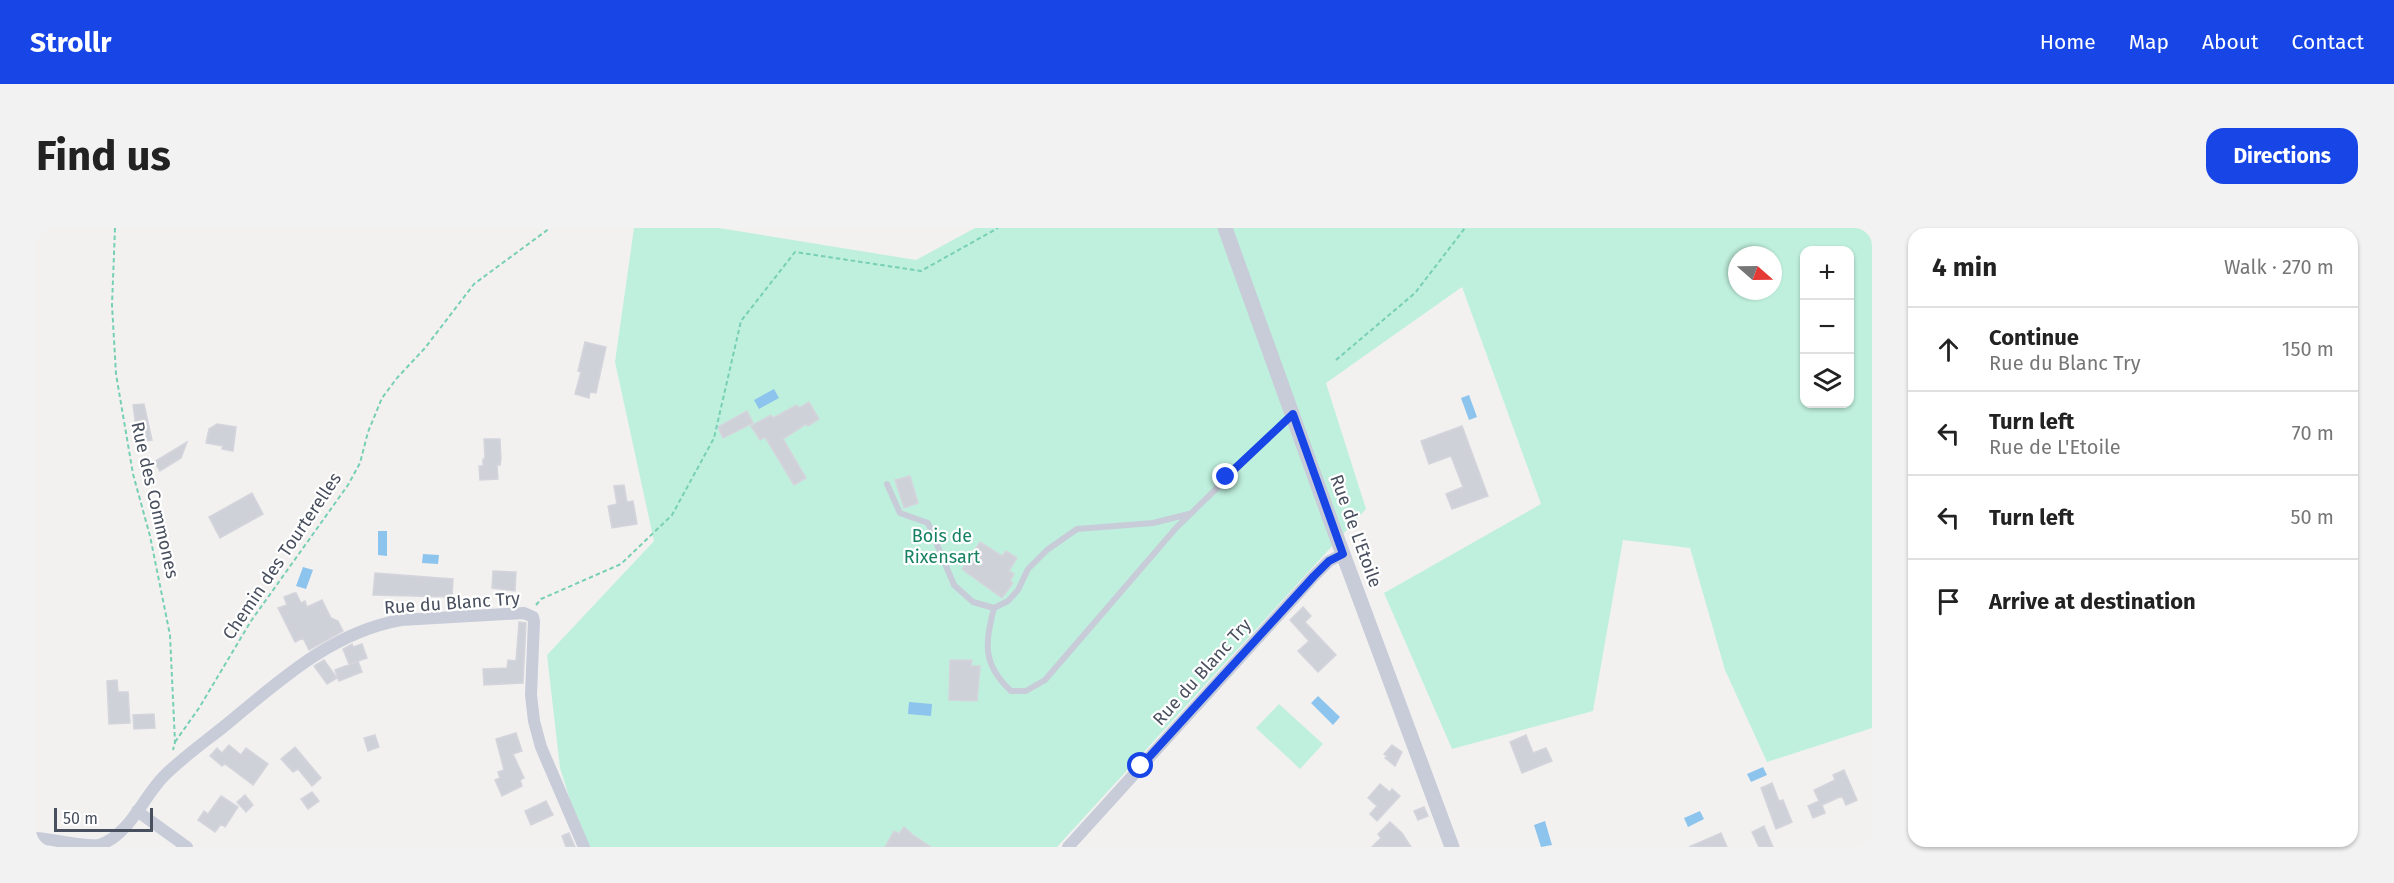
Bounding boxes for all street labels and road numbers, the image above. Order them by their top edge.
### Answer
street label: Rue des Commones [126,420,184,580]
street label: Chemin des Tourterelles [218,468,346,644]
street label: Rue de L'Etoile [1325,472,1387,590]
street label: Rue du Blanc Try [383,587,521,619]
street label: Rue du Blanc Try [1148,614,1256,730]

